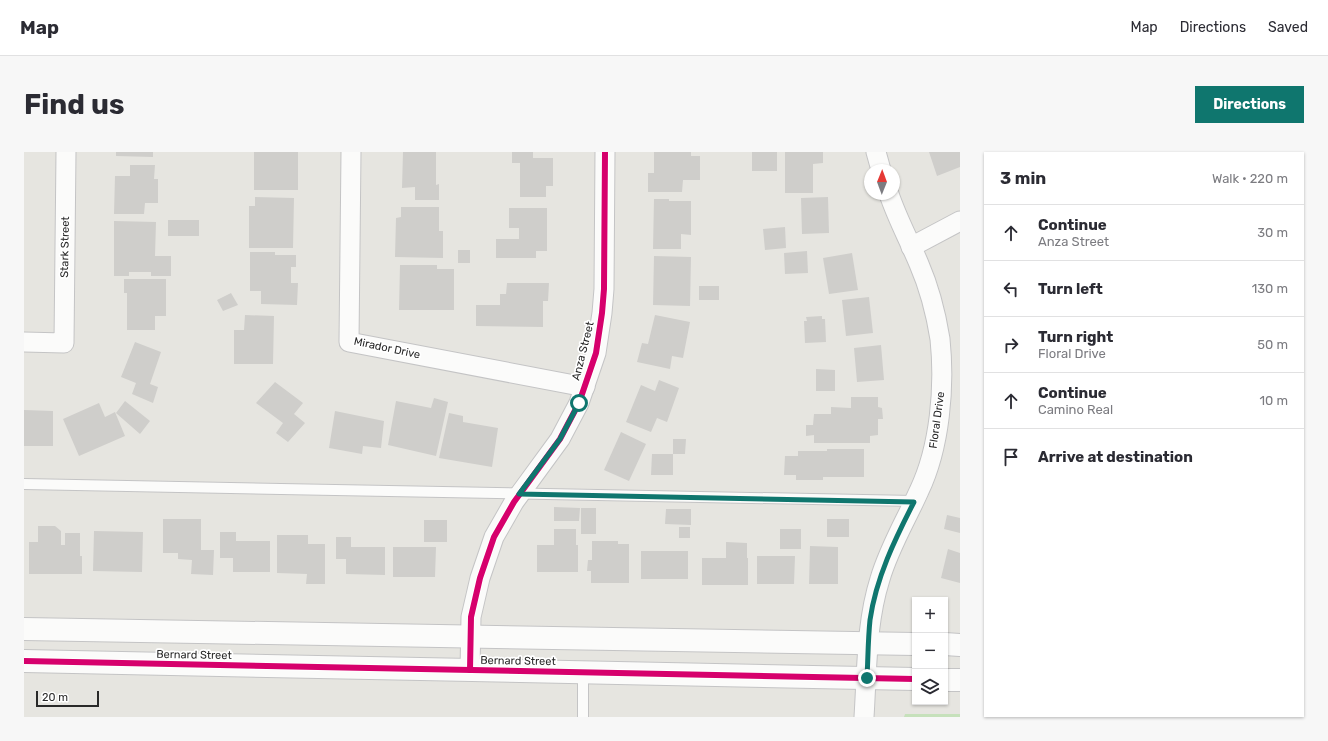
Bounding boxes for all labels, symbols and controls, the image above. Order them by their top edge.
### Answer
text: Map [20,16,59,39]
text: Map [1131,19,1158,36]
text: Directions [1180,19,1246,36]
text: Saved [1268,19,1308,36]
button: Directions [1195,86,1304,123]
text: Find us [24,88,124,121]
north arrow [864,164,900,200]
text: 3 min [1000,168,1046,188]
text: Walk · 220 m [1212,171,1288,186]
street label: Stark Street [58,215,72,278]
text: Continue [1038,216,1107,234]
icon: ahead [1000,222,1022,244]
text: 30 m [1257,225,1288,240]
text: Anza Street [1038,234,1109,249]
icon: left [1000,278,1022,300]
text: Turn left [1038,280,1103,298]
text: 130 m [1252,281,1288,296]
street label: Anza Street [569,320,597,382]
text: Turn right [1038,328,1113,346]
icon: right [1000,334,1022,356]
street label: Mirador Drive [353,335,421,361]
text: 50 m [1257,337,1288,352]
text: Floral Drive [1038,346,1106,361]
text: Continue [1038,384,1107,402]
icon: ahead [1000,390,1022,412]
street label: Floral Drive [927,391,947,449]
text: 10 m [1259,393,1288,408]
route start [570,394,588,412]
text: Camino Real [1038,402,1113,417]
icon: arrive [1000,446,1022,468]
text: Arrive at destination [1038,448,1193,466]
map controls [912,597,948,705]
button: + [912,597,948,633]
button: − [912,633,948,669]
street label: Bernard Street [156,648,233,662]
street label: Bernard Street [480,654,557,668]
route end [858,669,876,687]
button: layers [912,669,948,705]
scale bar [36,689,99,708]
text: 20 m [42,691,68,704]

